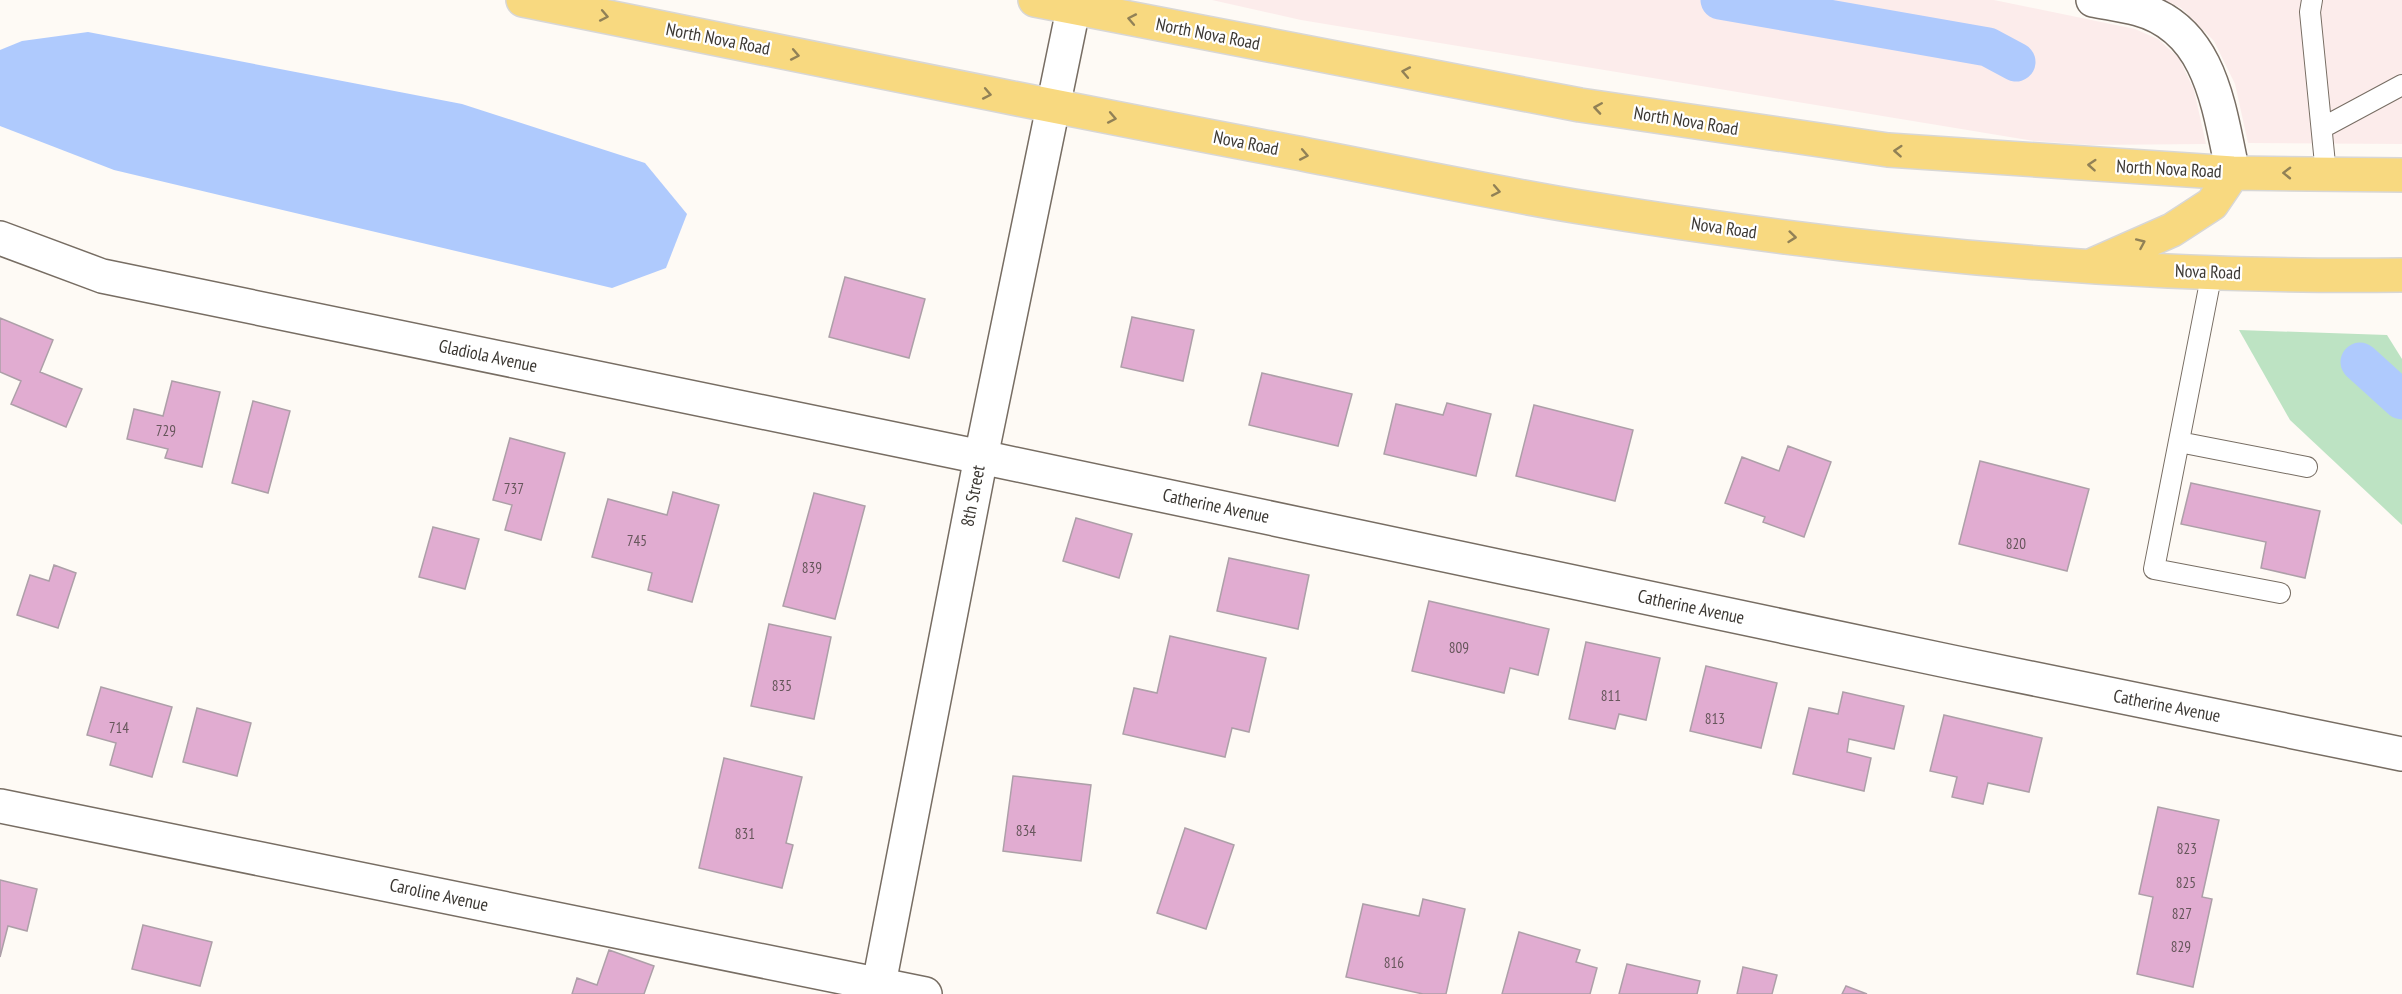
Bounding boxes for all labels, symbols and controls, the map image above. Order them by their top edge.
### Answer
one-way arrow [599,9,609,22]
street label: North Nova Road [1154,12,1262,55]
one-way arrow [1128,13,1138,26]
street label: North Nova Road [664,17,772,60]
one-way arrow [790,48,800,61]
one-way arrow [1402,66,1412,79]
one-way arrow [981,87,991,100]
street label: North Nova Road [1632,101,1740,140]
one-way arrow [1593,102,1603,114]
one-way arrow [1107,111,1117,124]
street label: Nova Road [1212,125,1281,160]
one-way arrow [1893,145,1902,158]
one-way arrow [1299,148,1309,160]
street label: North Nova Road [2116,154,2222,183]
one-way arrow [2088,159,2097,172]
one-way arrow [2283,167,2292,179]
one-way arrow [1490,184,1500,197]
street label: Nova Road [1690,212,1758,243]
one-way arrow [1787,230,1796,243]
one-way arrow [2135,239,2146,251]
street label: Nova Road [2175,259,2241,284]
street label: Gladiola Avenue [437,334,539,377]
house number: 729 [156,421,176,440]
street label: 8th Street [955,463,990,529]
house number: 737 [504,479,524,498]
street label: Catherine Avenue [1161,483,1272,528]
house number: 745 [627,531,647,550]
house number: 820 [2006,534,2026,553]
house number: 839 [802,558,822,577]
street label: Catherine Avenue [1636,584,1747,629]
house number: 809 [1449,638,1469,657]
house number: 835 [772,676,792,695]
street label: Catherine Avenue [2112,684,2223,727]
house number: 811 [1601,686,1621,705]
house number: 813 [1705,709,1725,728]
house number: 714 [109,718,129,737]
house number: 834 [1016,821,1036,840]
house number: 831 [735,824,755,843]
house number: 823 [2177,839,2197,858]
street label: Caroline Avenue [388,873,491,916]
house number: 825 [2176,873,2196,892]
house number: 827 [2172,904,2192,923]
house number: 829 [2171,937,2191,956]
house number: 816 [1384,953,1404,972]

